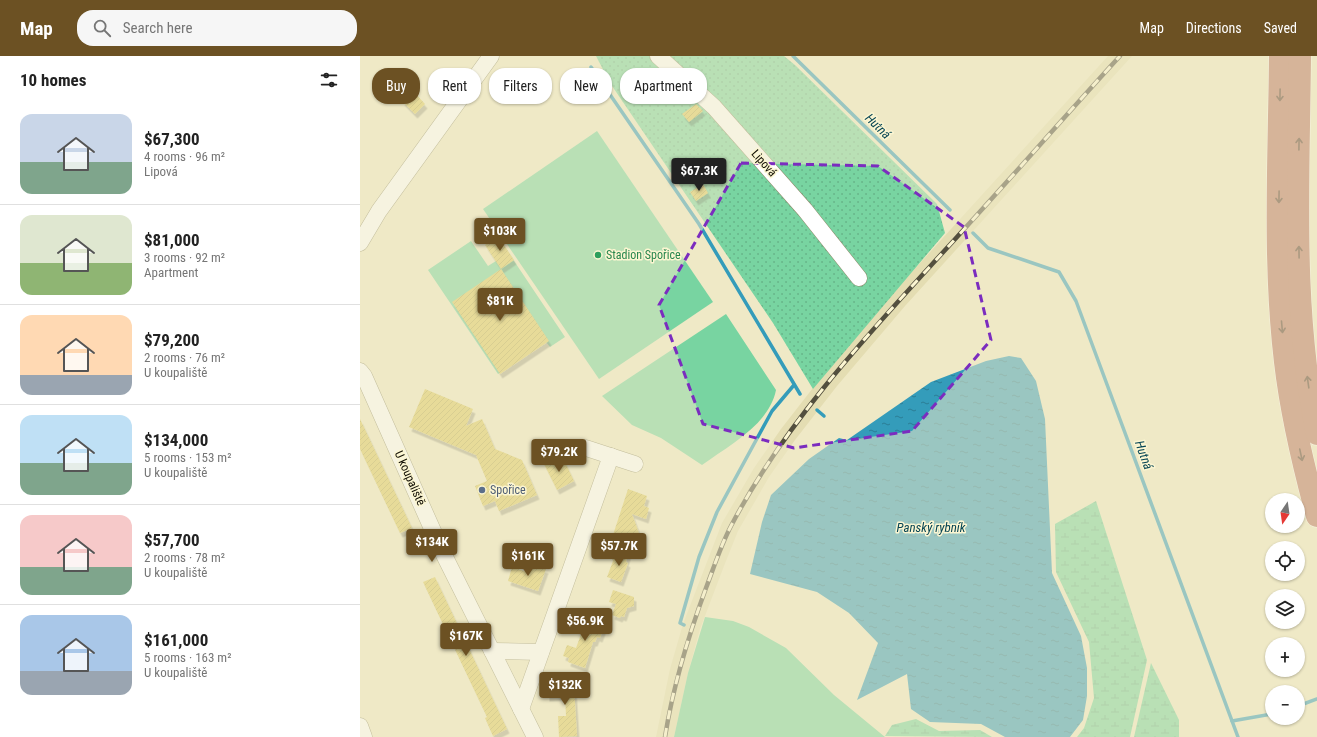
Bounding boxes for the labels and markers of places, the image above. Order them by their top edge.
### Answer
pin: $67.3K [666,158,732,192]
pin: $103K [472,218,528,252]
place label: Stadion Spořice [606,248,681,262]
marker: Stadion Spořice [593,250,603,260]
pin: $81K [476,288,524,322]
pin: $79.2K [526,439,592,473]
place label: Spořice [490,483,526,497]
marker: Spořice [477,485,487,495]
pin: $134K [404,529,460,563]
pin: $57.7K [586,533,652,567]
pin: $161K [500,543,556,577]
pin: $56.9K [552,608,618,642]
pin: $167K [438,623,494,657]
pin: $132K [537,672,593,706]

